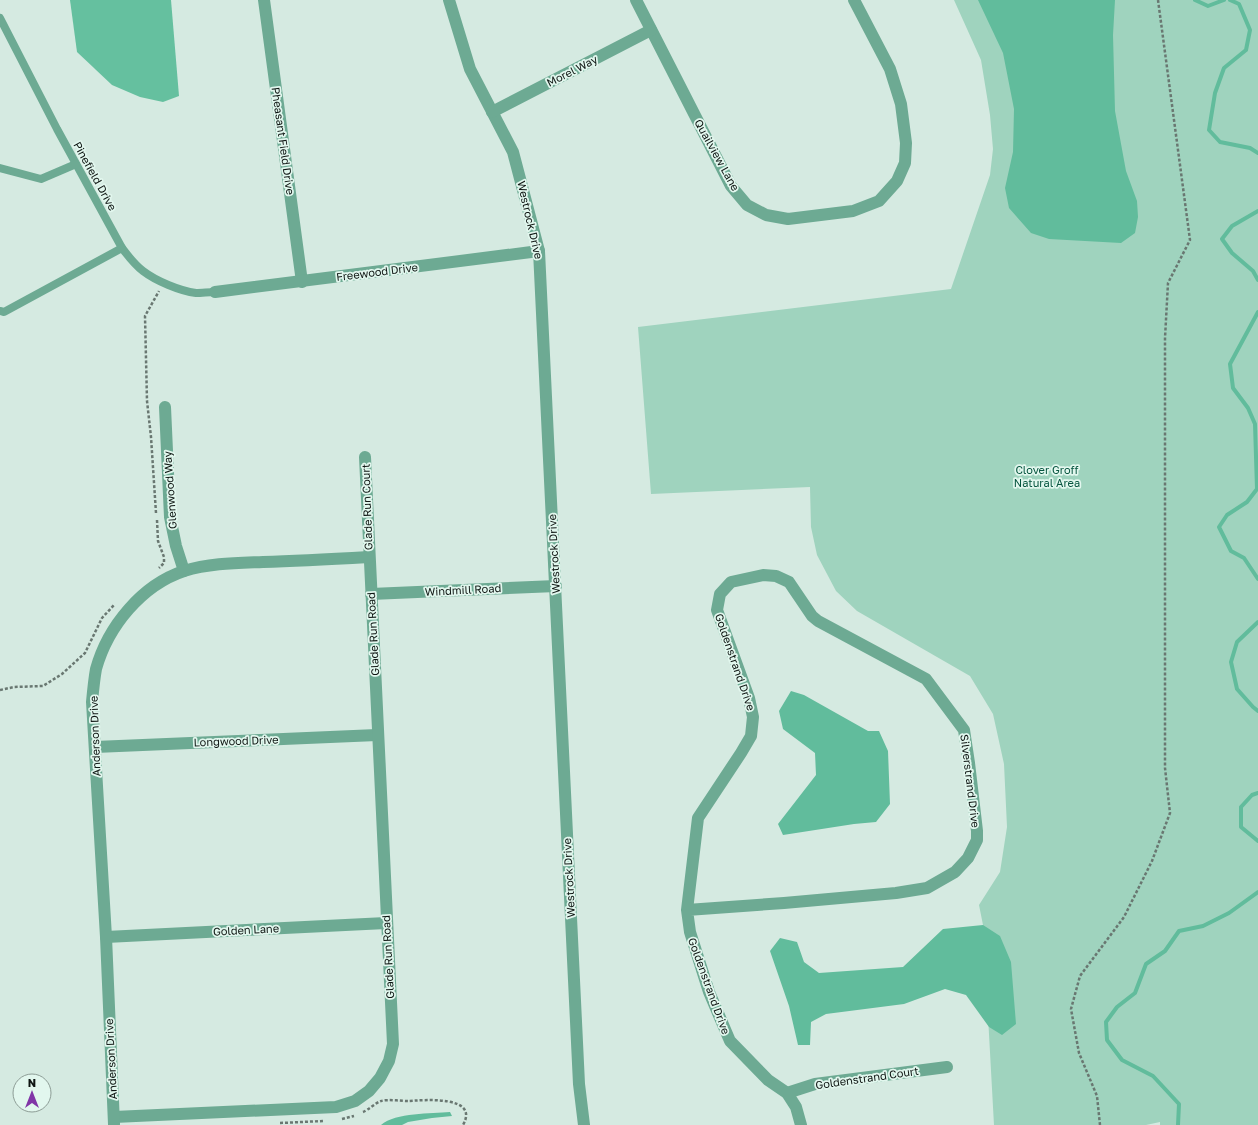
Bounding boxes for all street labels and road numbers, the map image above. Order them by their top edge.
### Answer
street label: Morel Way [544,52,599,89]
street label: Pheasant Field Drive [270,86,297,196]
street label: Quailview Lane [692,117,743,193]
street label: Pinefield Drive [71,139,120,212]
street label: Westrock Drive [515,180,546,260]
street label: Freewood Drive [335,260,419,283]
street label: Glenwood Way [160,451,179,529]
street label: Glade Run Court [358,464,375,550]
street label: Westrock Drive [545,514,562,594]
street label: Windmill Road [424,581,501,598]
street label: Glade Run Road [364,592,381,676]
street label: Goldenstrand Drive [713,612,758,712]
street label: Anderson Drive [87,695,102,777]
street label: Longwood Drive [193,733,279,748]
street label: Silverstrand Drive [958,733,983,828]
street label: Westrock Drive [560,838,577,918]
street label: Glade Run Road [379,915,396,999]
street label: Golden Lane [213,921,279,938]
street label: Goldenstrand Drive [686,936,733,1036]
street label: Anderson Drive [102,1018,119,1100]
street label: Goldenstrand Court [814,1064,919,1091]

